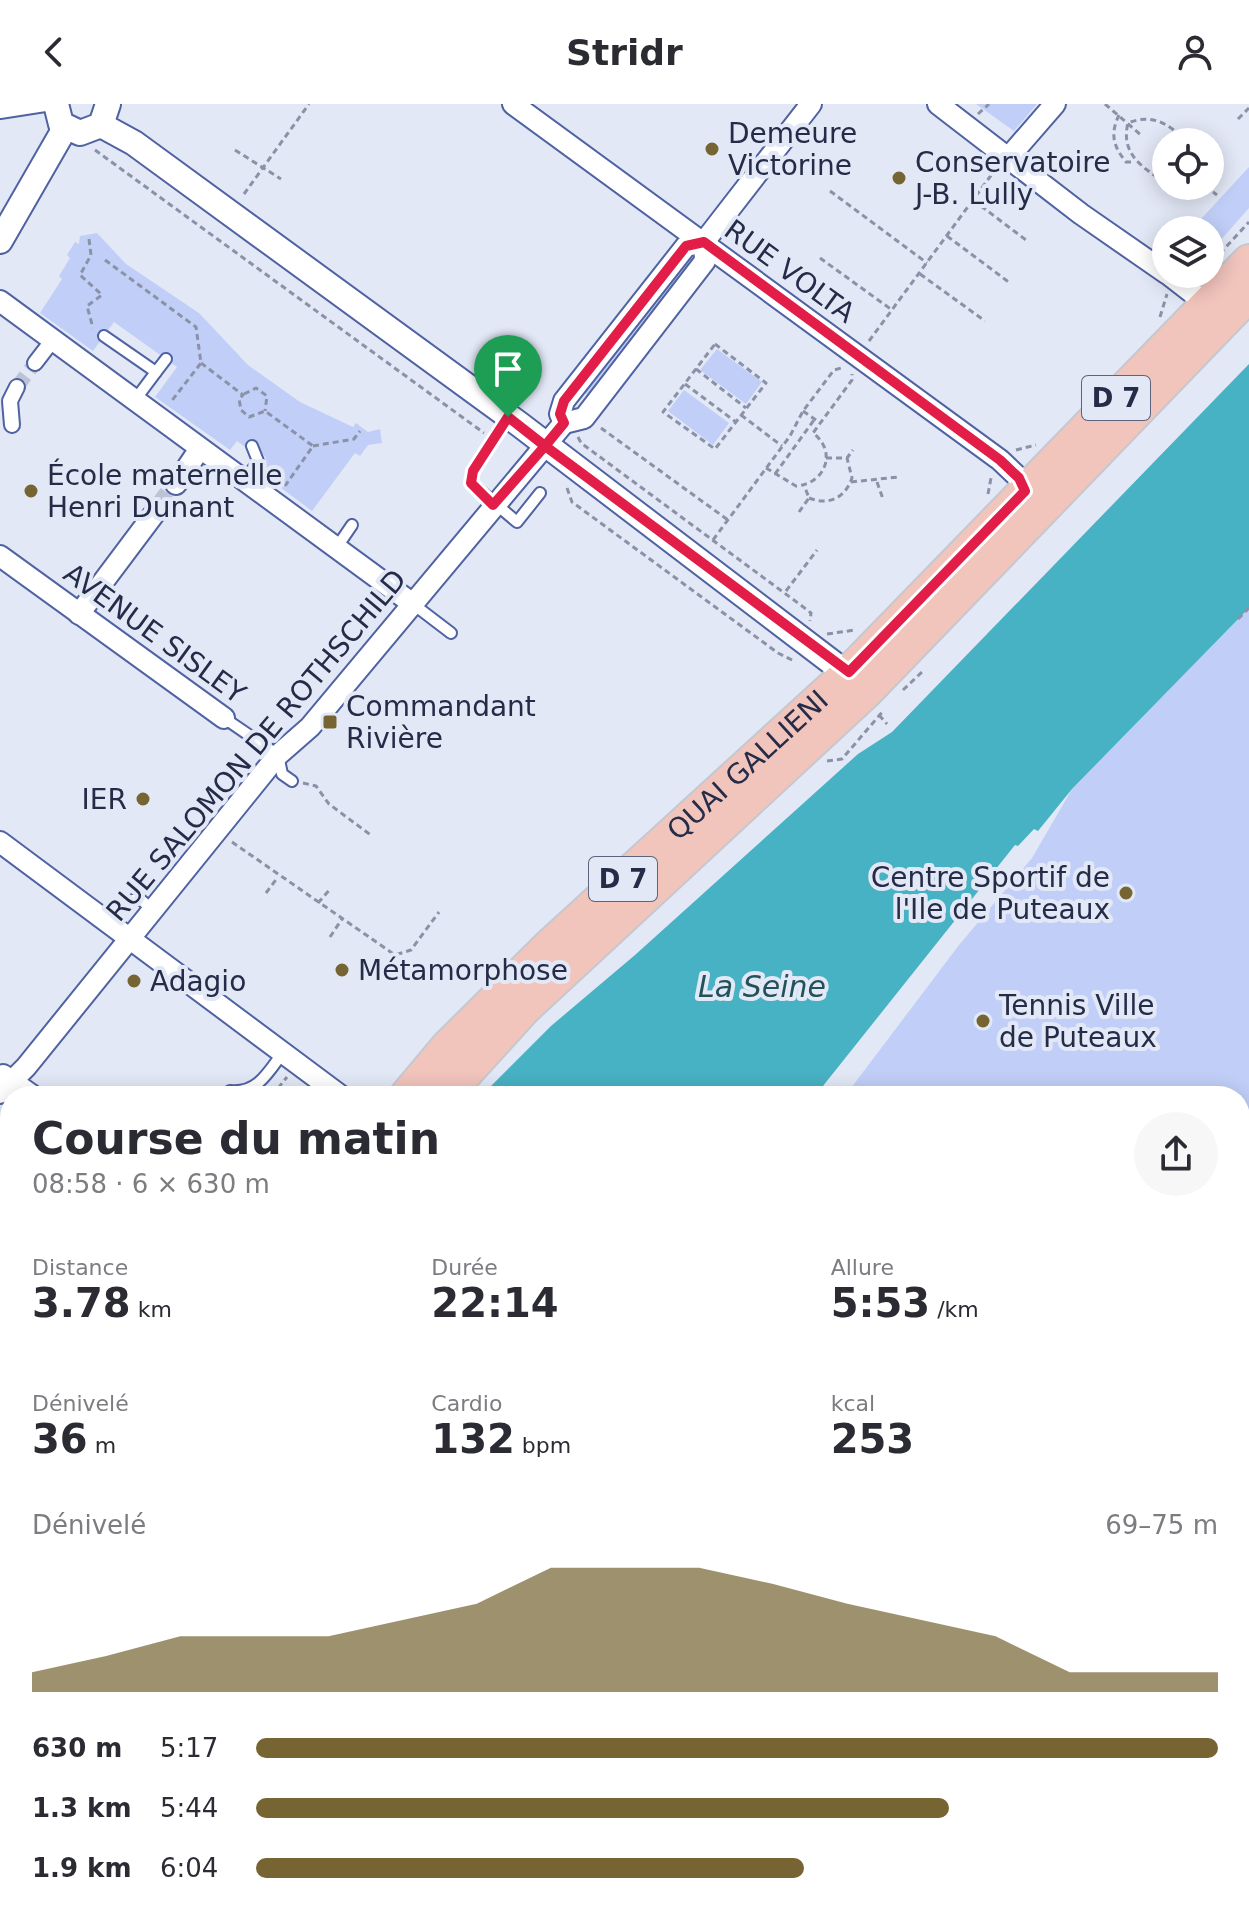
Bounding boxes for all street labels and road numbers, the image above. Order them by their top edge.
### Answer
street label: RUE VOLTA [718,213,861,330]
road number: D 7 [1082,376,1150,420]
street label: AVENUE SISLEY [57,556,253,711]
street label: RUE SALOMON DE ROTHSCHILD [100,563,413,928]
street label: QUAI GALLIENI [660,684,835,847]
road number: D 7 [589,857,657,901]

